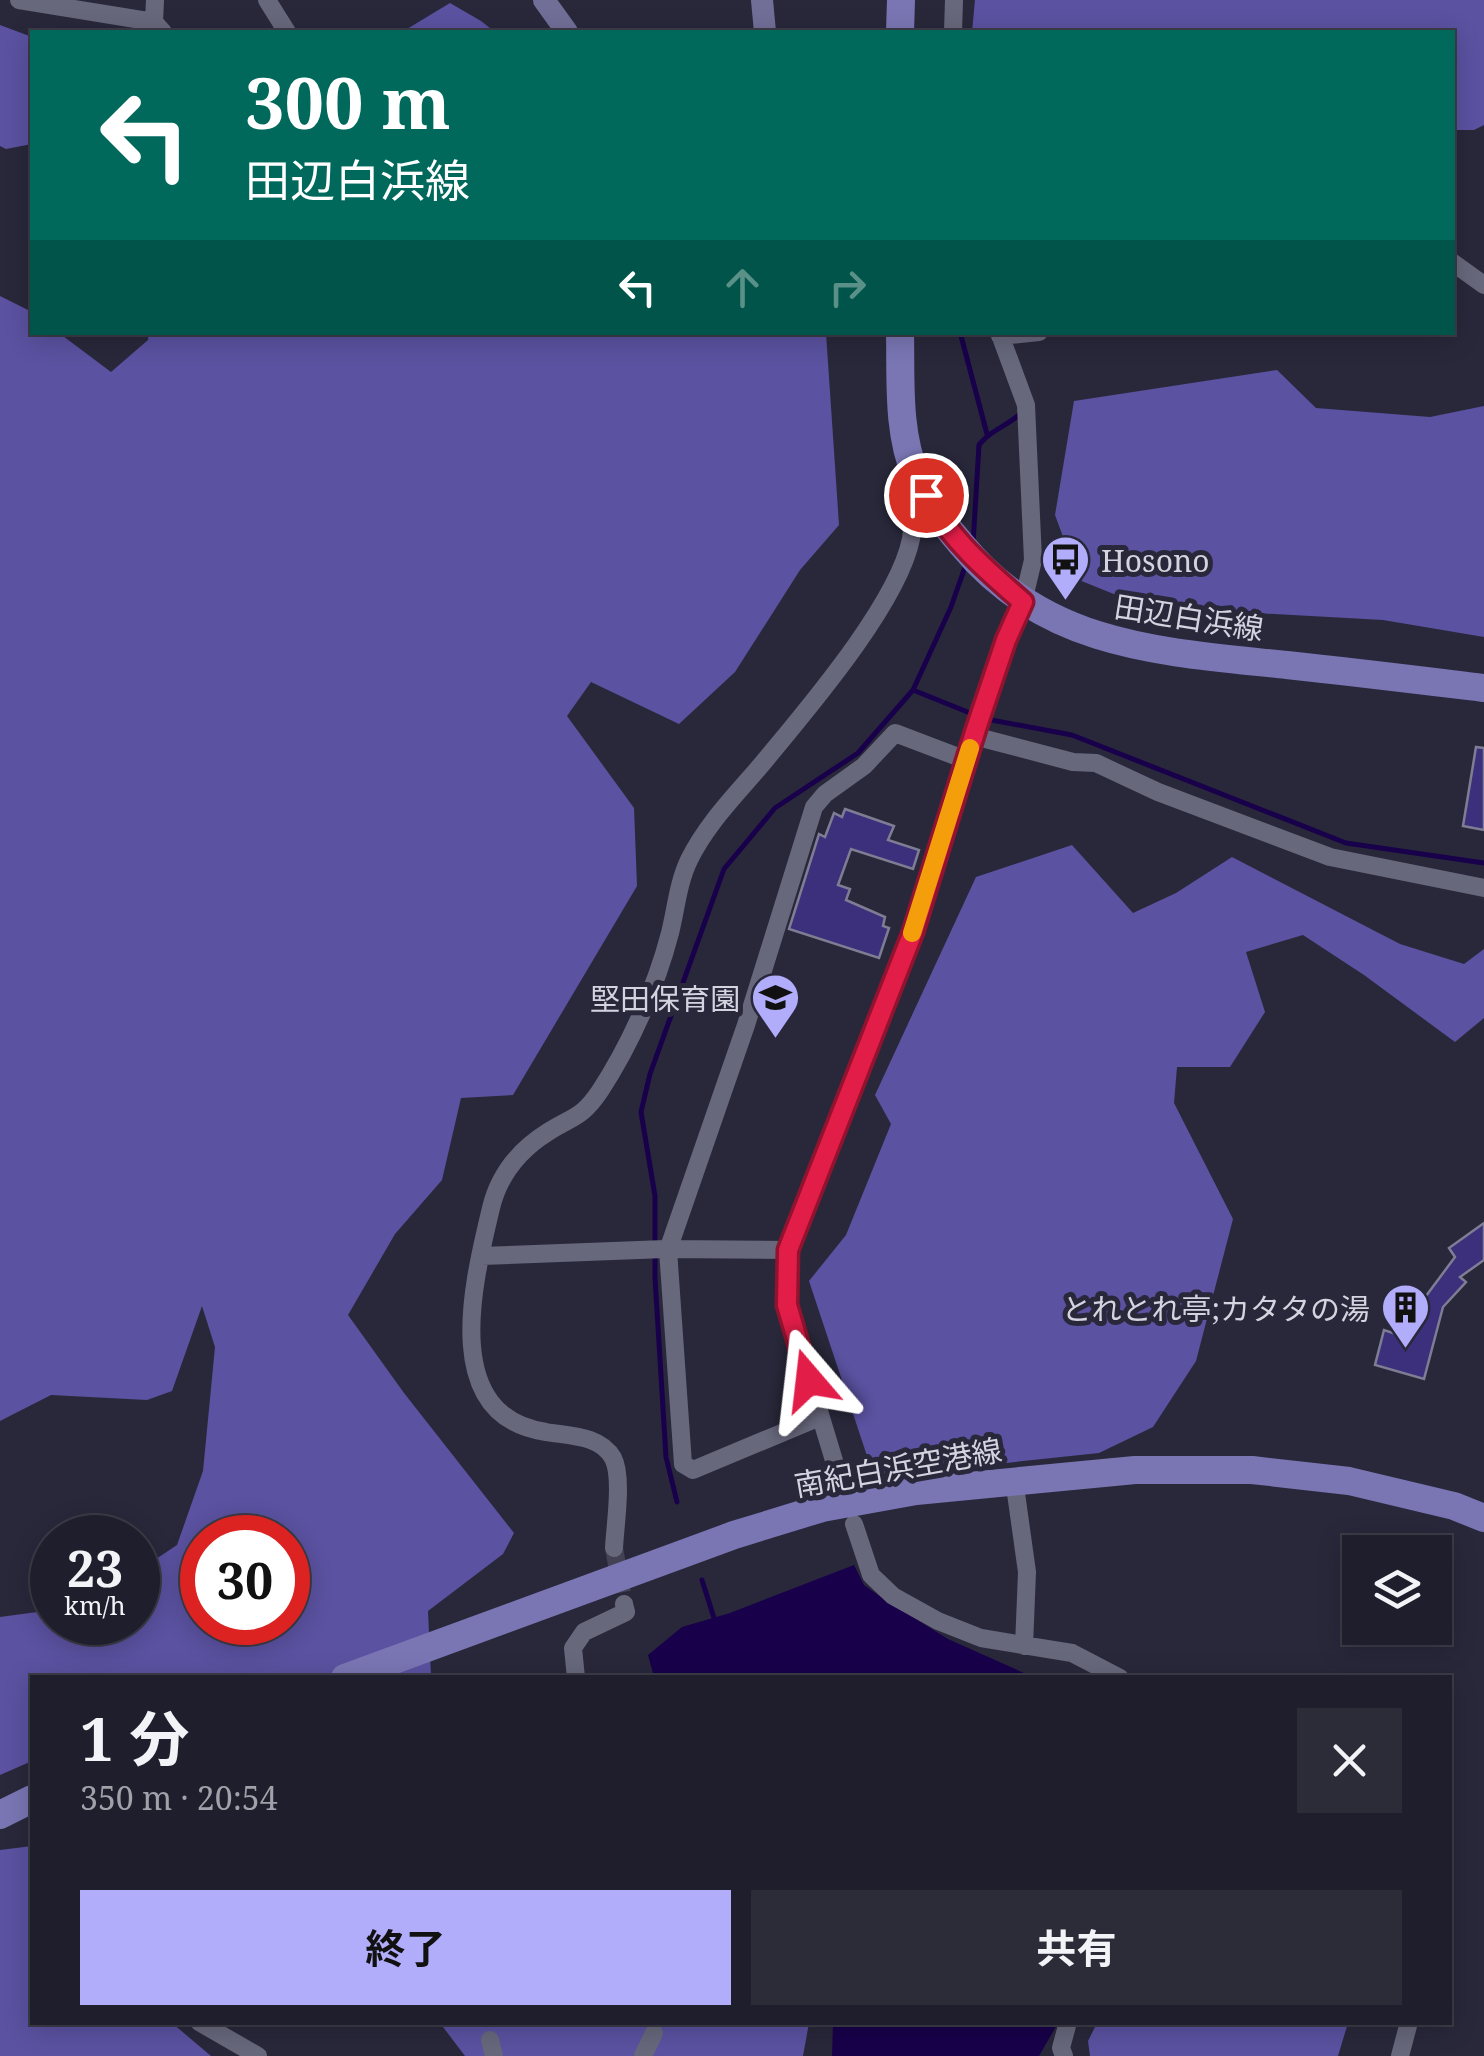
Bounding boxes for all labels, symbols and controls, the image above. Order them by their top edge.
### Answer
text: 300 m [245,54,451,150]
icon: left [80,70,210,200]
text: 田辺白浜線 [245,149,470,210]
icon: left [610,260,665,315]
icon: ahead [715,260,770,315]
icon: right [820,260,875,315]
pin [884,453,969,538]
icon: arrive [899,468,954,523]
bus stop icon: Hosono [1040,534,1092,602]
place label: Hosono [1101,540,1210,581]
street label: 田辺白浜線 [1112,585,1266,649]
school or university icon: 堅田保育園 [749,972,801,1040]
place label: 堅田保育園 [590,978,740,1019]
building icon: とれとれ亭;カタタの湯 [1379,1282,1431,1350]
place label: とれとれ亭;カタタの湯 [1061,1288,1370,1329]
position arrow [757,1328,861,1432]
street label: 南紀白浜空港線 [791,1429,1005,1505]
speed limit sign: 30 [180,1515,310,1645]
text: 23 [67,1534,123,1602]
map controls [1342,1535,1452,1645]
button: layers [1342,1535,1452,1645]
text: km/h [64,1588,126,1622]
text: 1 分 [80,1697,190,1779]
button: close [1297,1708,1402,1813]
text: 350 m · 20:54 [80,1776,278,1819]
button: 終了 [80,1890,731,2005]
button: 共有 [751,1890,1402,2005]

